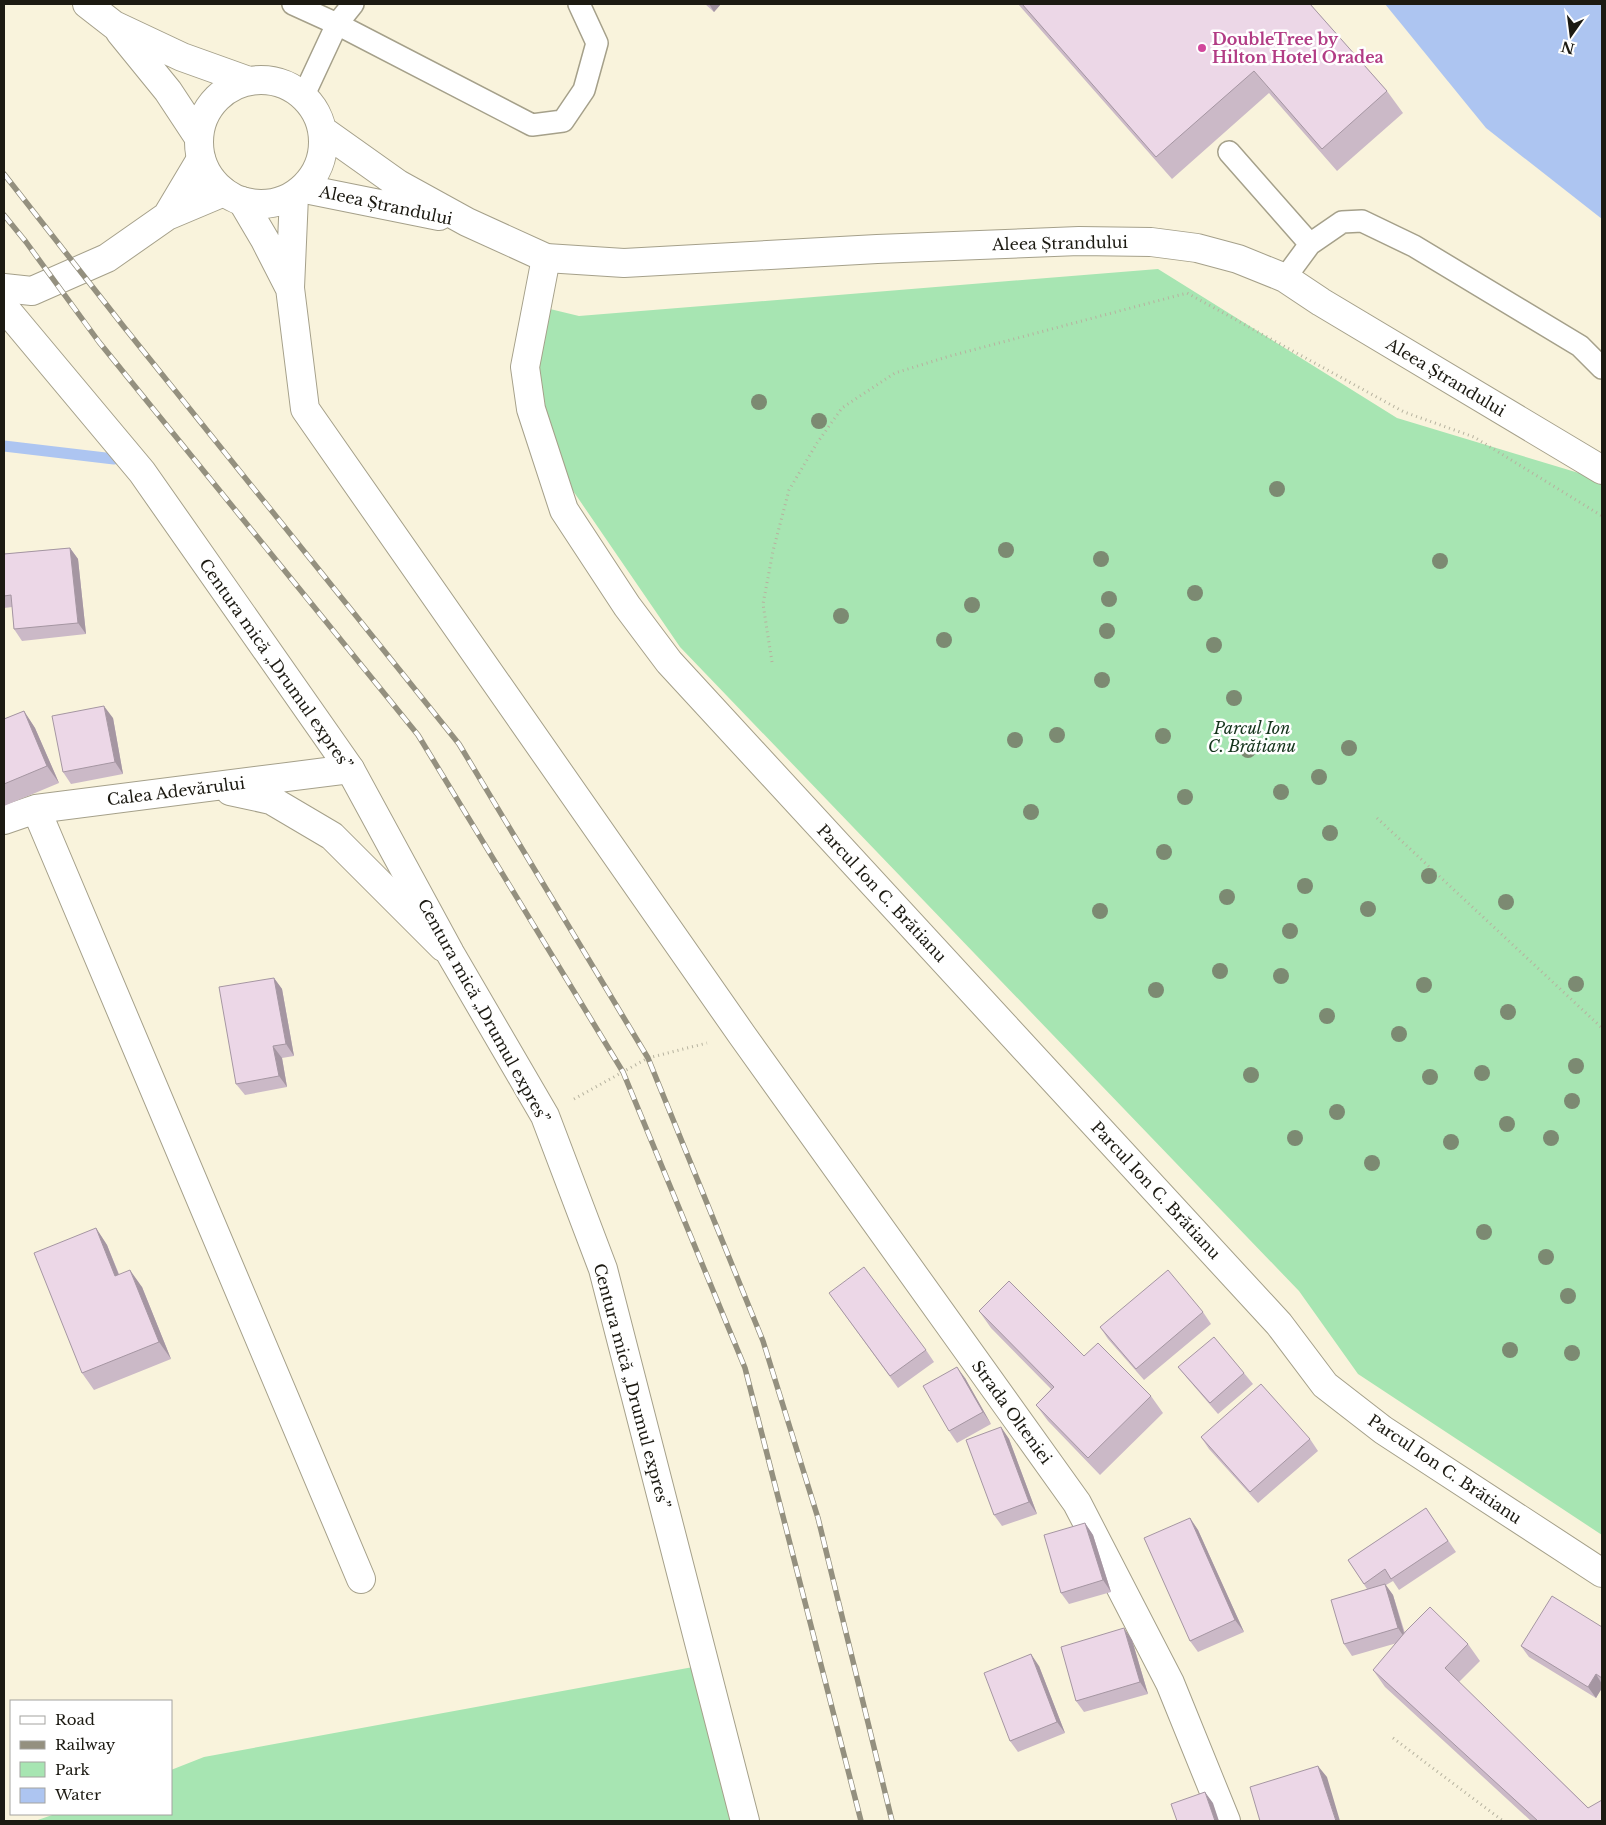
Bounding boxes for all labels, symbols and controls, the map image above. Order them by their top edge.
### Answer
north arrow [1546,10,1596,60]
place label: DoubleTree by Hilton Hotel Oradea [1212,29,1384,67]
text: N [1559,37,1576,58]
marker: DoubleTree by Hilton Hotel Oradea [1196,42,1208,54]
street label: Aleea Ștrandului [316,181,455,230]
street label: Aleea Ștrandului [991,232,1129,255]
street label: Aleea Ștrandului [1381,333,1510,422]
street label: Centura mică „Drumul expres” [195,554,357,774]
park label: Parcul Ion C. Brătianu [1208,718,1296,756]
street label: Calea Adevărului [106,773,247,809]
street label: Parcul Ion C. Brătianu [813,820,951,966]
street label: Centura mică „Drumul expres” [414,895,554,1127]
street label: Parcul Ion C. Brătianu [1087,1117,1225,1263]
street label: Centura mică „Drumul expres” [590,1261,674,1511]
street label: Strada Olteniei [968,1356,1057,1468]
street label: Parcul Ion C. Brătianu [1364,1410,1526,1528]
legend [10,1700,172,1815]
text: Road [55,1710,95,1729]
text: Railway [55,1735,116,1754]
text: Park [55,1760,91,1779]
text: Water [54,1785,102,1804]

